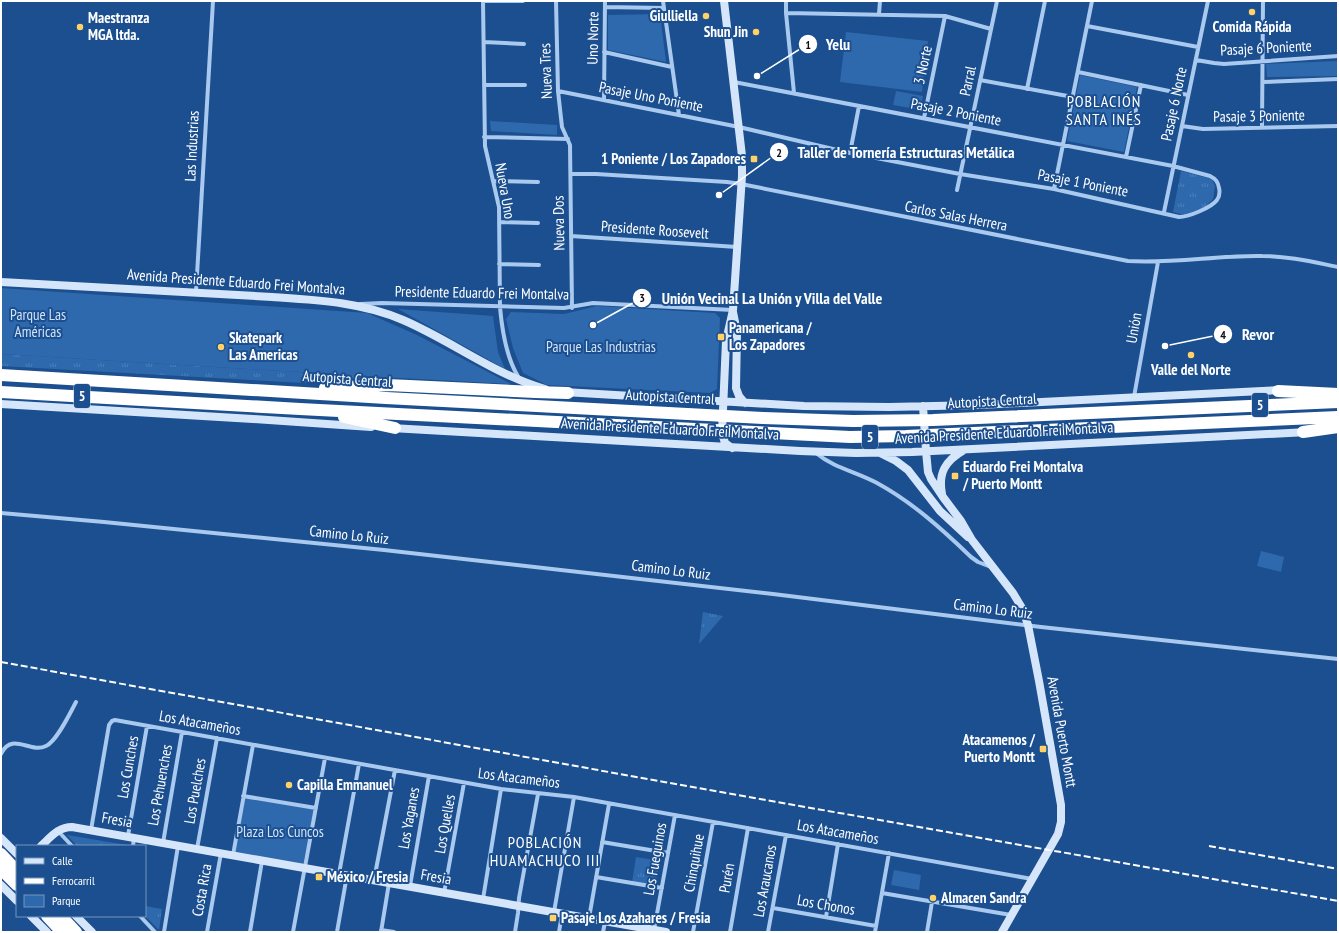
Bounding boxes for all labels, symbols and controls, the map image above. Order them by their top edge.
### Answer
place label: Giulliella [650,6,698,25]
marker: Comida Rápida [1247,7,1257,17]
place label: Maestranza MGA ltda. [88,8,149,44]
street label: Uno Norte [583,11,602,65]
marker: Giulliella [701,11,711,21]
place label: Comida Rápida [1212,17,1292,36]
marker: Maestranza MGA ltda. [75,22,85,32]
place label: Shun Jin [704,22,748,41]
marker: Shun Jin [751,27,761,37]
callout: Yelu [798,30,858,58]
text: Yelu [825,34,850,54]
street label: Pasaje 6 Poniente [1220,36,1312,59]
text: 1 [805,37,811,52]
street label: Nueva Tres [535,43,556,99]
street label: 3 Norte [909,44,936,86]
street label: Parral [955,64,980,98]
street label: Pasaje 6 Norte [1156,65,1191,143]
street label: Pasaje Uno Poniente [597,77,705,116]
district label: POBLACIÓN SANTA INÉS [1066,91,1142,129]
street label: Pasaje 2 Poniente [909,93,1003,130]
street label: Pasaje 3 Poniente [1213,105,1305,126]
street label: Las Industrias [180,110,203,182]
callout: Taller de Tornería Estructuras Metálica [769,138,1023,166]
text: Taller de Tornería Estructuras Metálica [797,142,1015,162]
text: 2 [776,145,782,160]
place label: 1 Poniente / Los Zapadores [601,149,746,168]
marker: 1 Poniente / Los Zapadores [749,154,759,164]
street label: Nueva Uno [491,161,520,220]
street label: Pasaje 1 Poniente [1036,164,1130,201]
street label: Nueva Dos [549,195,568,251]
street label: Carlos Salas Herrera [903,196,1009,235]
street label: Presidente Roosevelt [601,216,710,243]
street label: Avenida Presidente Eduardo Frei Montalva [126,264,346,299]
street label: Presidente Eduardo Frei Montalva [395,281,569,304]
callout: Unión Vecinal La Unión y Villa del Valle [632,284,891,312]
text: Unión Vecinal La Unión y Villa del Valle [662,288,882,308]
text: 3 [639,290,645,305]
park label: Parque Las Américas [10,305,66,341]
street label: Unión [1121,311,1146,345]
place label: Panamericana / Los Zapadores [729,318,813,354]
callout: Revor [1213,320,1282,348]
text: Revor [1242,324,1274,344]
text: 4 [1220,327,1226,342]
place label: Skatepark Las Americas [229,328,298,364]
marker: Panamericana / Los Zapadores [716,332,726,342]
park label: Parque Las Industrias [546,337,656,356]
marker: Skatepark Las Americas [216,342,226,352]
marker: Valle del Norte [1186,350,1196,360]
place label: Valle del Norte [1150,360,1231,379]
street label: Autopista Central [302,366,393,391]
road number: 5 [74,384,90,408]
street label: Autopista Central [625,385,716,408]
street label: Autopista Central [947,389,1038,412]
road number: 5 [1252,393,1268,417]
street label: Avenida Presidente Eduardo Frei Montalva [560,413,780,444]
street label: Avenida Presidente Eduardo Frei Montalva [894,417,1114,448]
road number: 5 [862,425,878,449]
place label: Eduardo Frei Montalva / Puerto Montt [962,457,1083,493]
marker: Eduardo Frei Montalva / Puerto Montt [950,471,960,481]
street label: Camino Lo Ruiz [309,521,390,548]
street label: Camino Lo Ruiz [630,555,712,584]
street label: Camino Lo Ruiz [952,594,1034,623]
street label: Avenida Puerto Montt [1043,675,1082,789]
street label: Los Atacameños [158,706,242,739]
place label: Atacamenos / Puerto Montt [962,730,1036,766]
street label: Los Cunches [113,734,142,800]
street label: Los Pehuenches [143,743,176,827]
marker: Atacamenos / Puerto Montt [1038,744,1048,754]
street label: Los Puelches [179,757,210,825]
street label: Los Atacameños [477,763,561,792]
place label: Capilla Emmanuel [297,775,393,794]
marker: Capilla Emmanuel [284,780,294,790]
street label: Los Yaganes [394,786,423,850]
street label: Los Quelles [430,793,459,855]
street label: Fresia [100,807,134,832]
street label: Los Atacameños [796,815,880,848]
street label: Los Fueguinos [639,821,670,897]
park label: Plaza Los Cuncos [236,822,324,841]
district label: POBLACIÓN HUAMACHUCO III [490,832,600,870]
street label: Chinquihue [679,832,708,894]
street label: Los Araucanos [749,843,780,919]
legend [16,845,146,917]
text: Calle [52,853,73,868]
street label: Costa Rica [188,862,215,918]
street label: Purén [715,862,738,894]
street label: Fresia [419,864,453,889]
place label: México / Fresia [327,867,408,886]
marker: México / Fresia [314,872,324,882]
text: Ferrocarril [52,873,95,888]
place label: Almacen Sandra [940,888,1026,907]
street label: Los Chonos [796,890,856,919]
text: Parque [52,893,81,908]
marker: Almacen Sandra [928,893,938,903]
place label: Pasaje Los Azahares / Fresia [561,908,710,927]
marker: Pasaje Los Azahares / Fresia [548,913,558,923]

